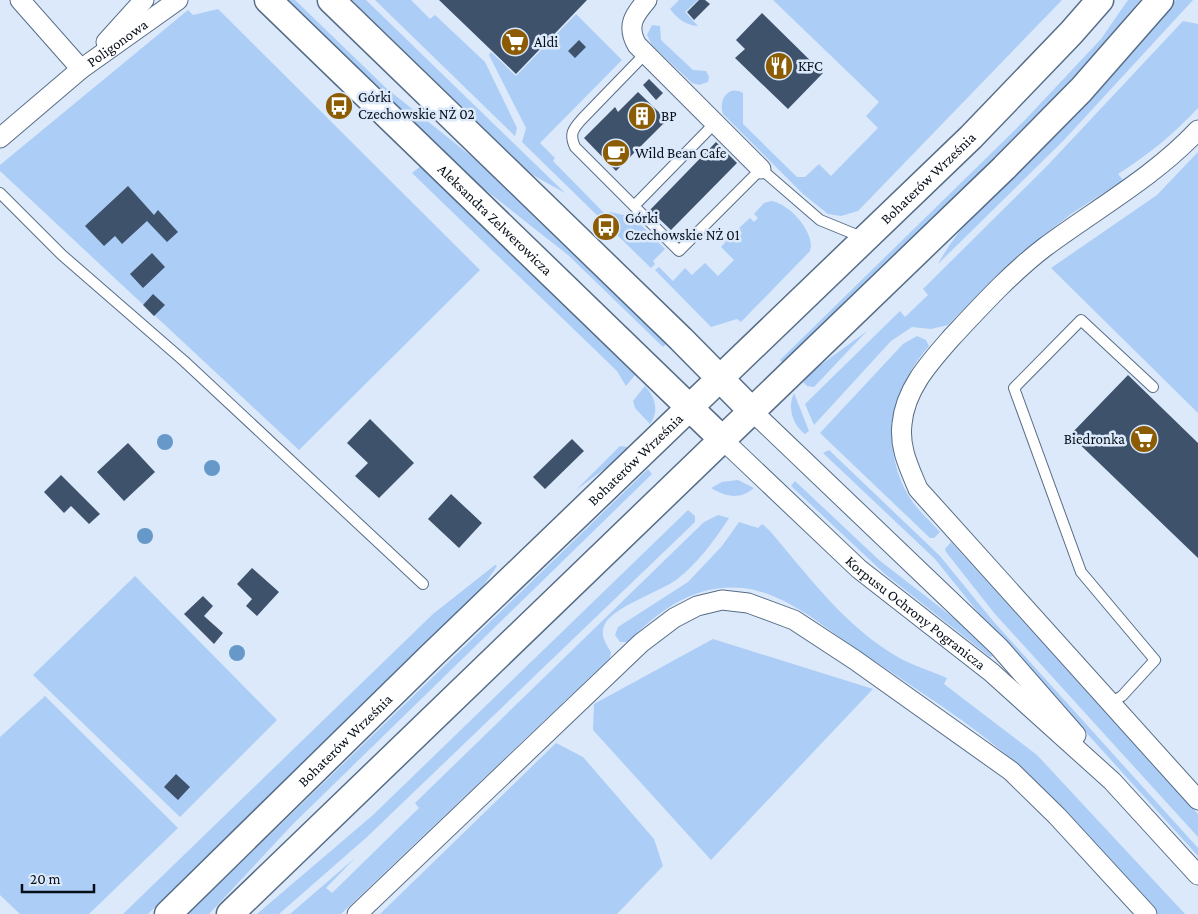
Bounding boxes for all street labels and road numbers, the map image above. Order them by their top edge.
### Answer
street label: Poligonowa [84,16,151,70]
street label: Bohaterów Września [878,129,979,227]
street label: Aleksandra Zelwerowicza [435,161,556,279]
street label: Bohaterów Września [585,410,686,509]
street label: Korpusu Ochrony Pogranicza [842,553,989,673]
street label: Bohaterów Września [295,691,395,790]

